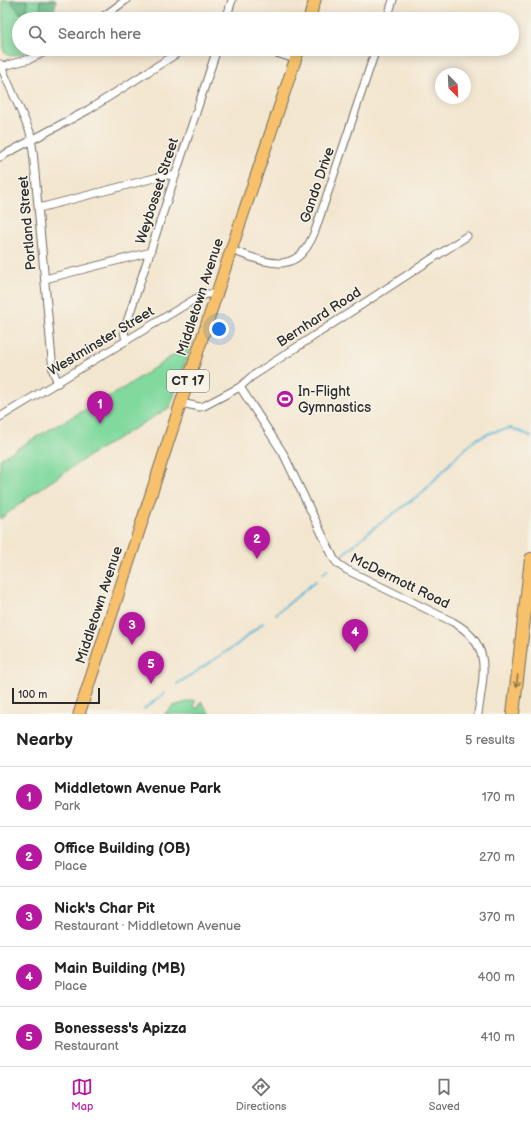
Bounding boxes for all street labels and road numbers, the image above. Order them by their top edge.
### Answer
street label: Weybosset Street [132,135,182,246]
street label: Gando Drive [296,145,338,225]
street label: Portland Street [14,174,40,271]
street label: Middletown Avenue [173,236,227,358]
street label: Bernhard Road [274,283,364,351]
street label: Westminster Street [45,302,158,379]
road number: CT 17 [167,370,209,392]
street label: Middletown Avenue [72,544,126,666]
street label: McDermott Road [348,550,452,612]

